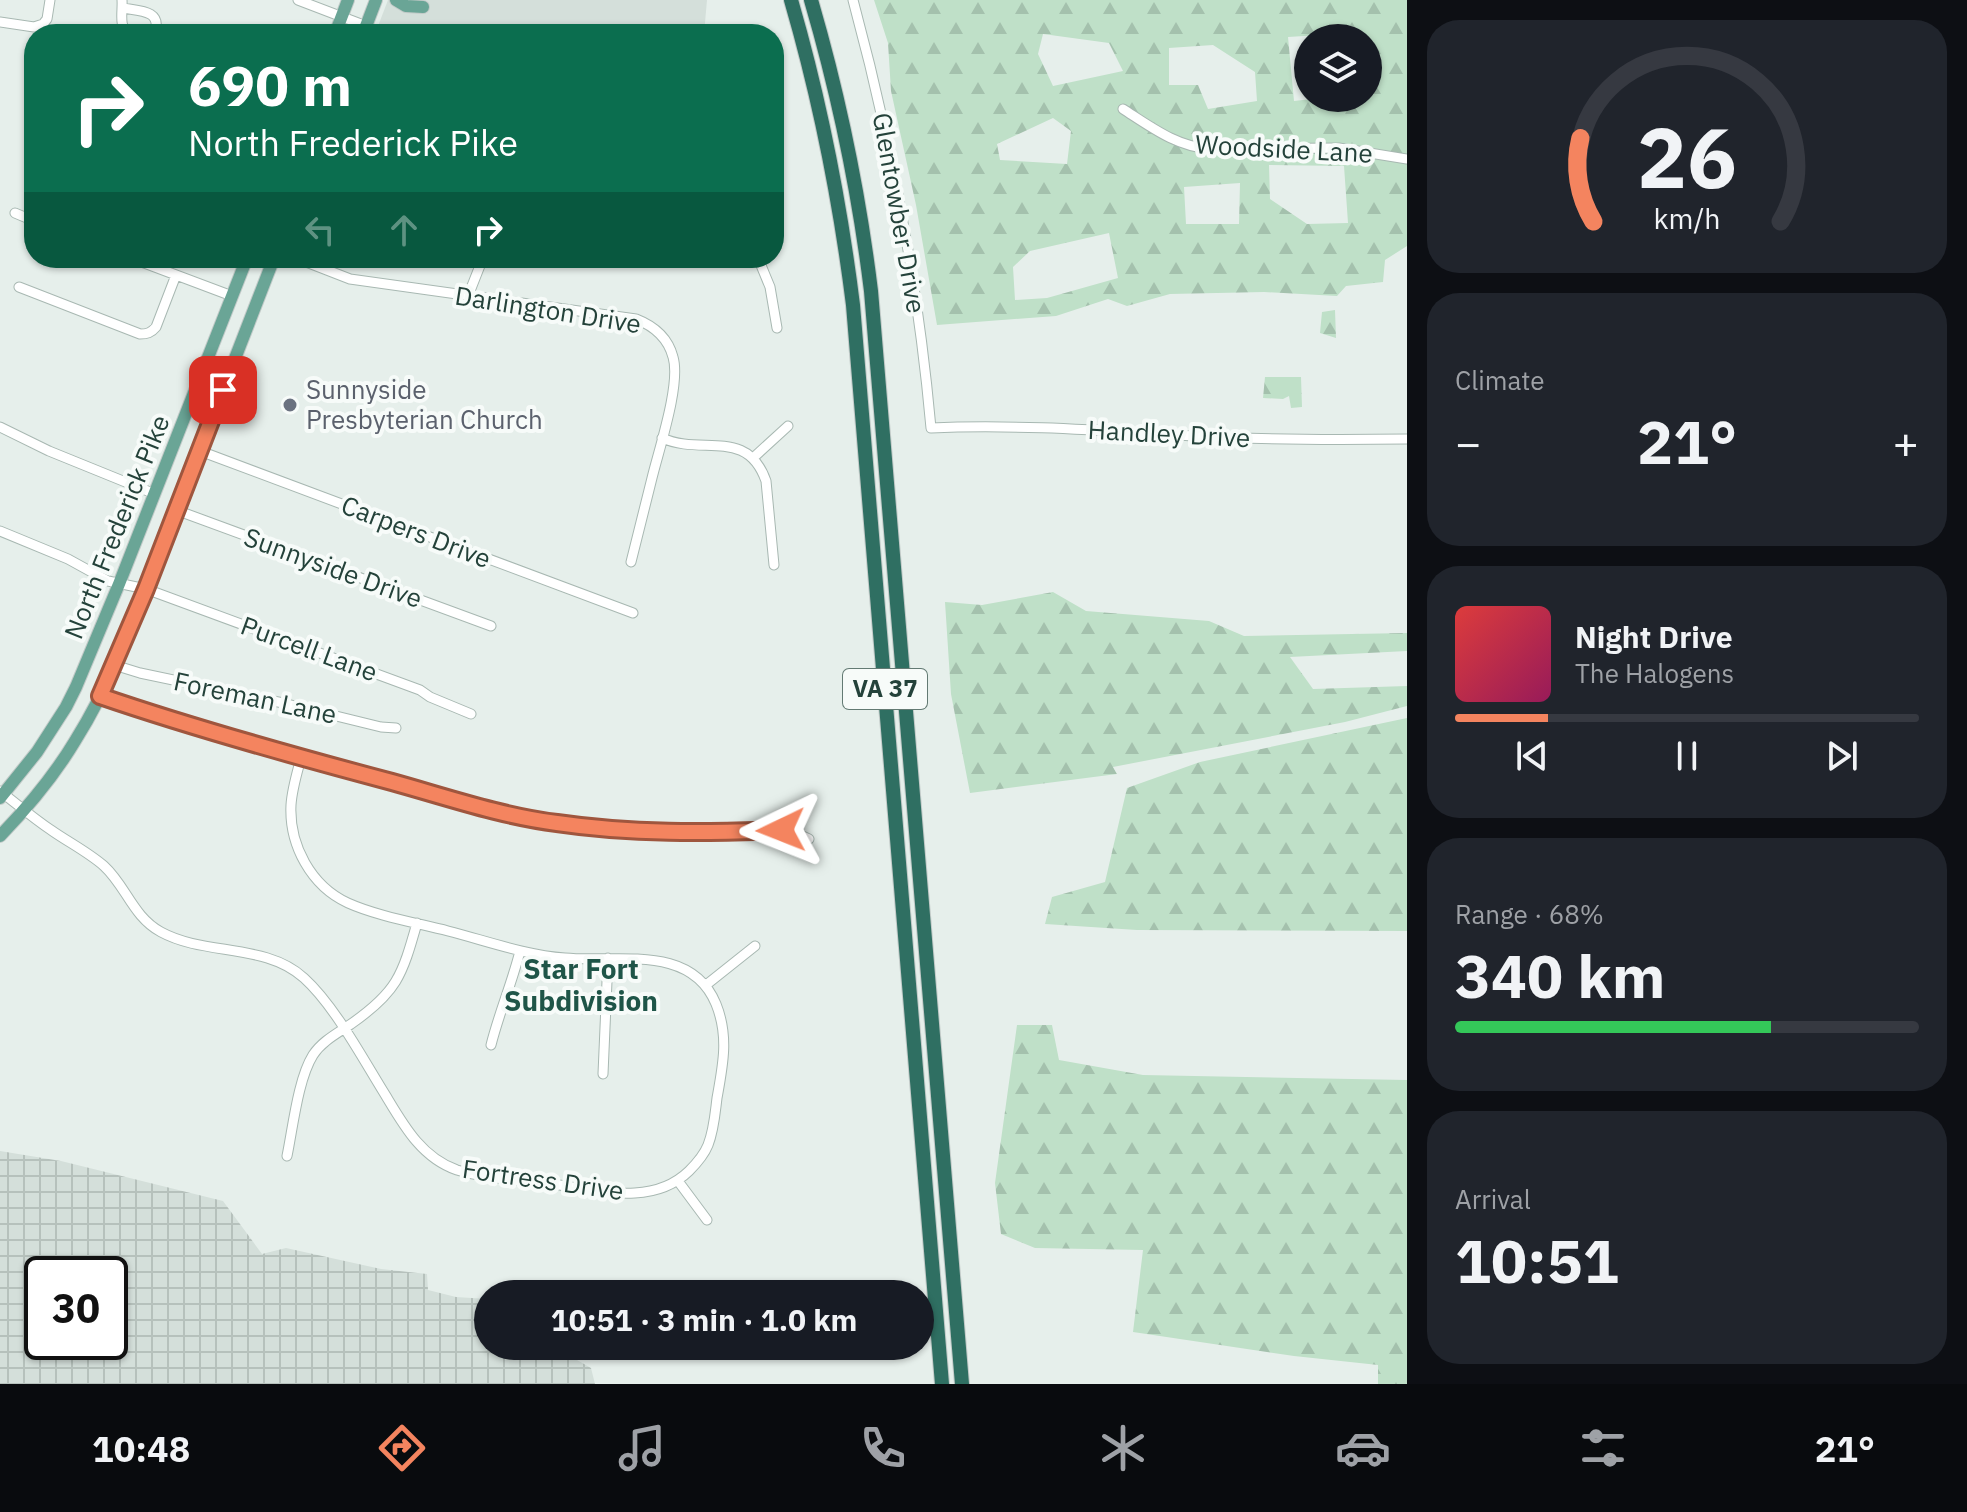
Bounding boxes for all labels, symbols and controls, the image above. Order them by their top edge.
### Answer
map controls [1294,24,1382,112]
button: layers [1294,24,1382,112]
text: 690 m [188,49,352,121]
icon: right [56,56,160,160]
text: 26 [1637,103,1737,211]
street label: Glentowber Drive [866,110,934,316]
text: North Frederick Pike [188,119,518,166]
street label: Woodside Lane [1195,126,1374,170]
text: km/h [1653,201,1721,238]
icon: left [298,208,342,252]
icon: ahead [382,208,426,252]
icon: right [466,208,510,252]
street label: Darlington Drive [453,278,644,340]
pin [189,356,257,424]
text: Climate [1455,363,1545,397]
icon: arrive [201,368,245,412]
place label: Sunnyside Presbyterian Church [306,372,543,436]
marker: Sunnyside Presbyterian Church [281,396,299,414]
text: 21° [1637,402,1737,481]
street label: North Frederick Pike [56,410,176,644]
street label: Handley Drive [1087,412,1251,454]
text: − [1455,414,1481,471]
text: + [1893,414,1919,471]
street label: Carpers Drive [337,487,496,575]
street label: Sunnyside Drive [240,519,427,615]
street label: Purcell Lane [236,608,382,689]
text: Night Drive [1575,617,1733,656]
text: The Halogens [1575,656,1734,690]
street label: Foreman Lane [171,663,340,731]
road number: VA 37 [843,669,927,709]
icon: previous [1510,734,1554,778]
icon: pause [1665,734,1709,778]
icon: next [1820,734,1864,778]
position arrow [739,788,823,872]
text: Range · 68% [1455,897,1604,931]
text: 340 km [1455,936,1665,1015]
district label: Star Fort Subdivision [504,950,658,1019]
street label: Fortress Drive [460,1151,626,1207]
text: Arrival [1455,1182,1531,1216]
text: 10:51 [1455,1221,1619,1300]
speed limit sign: 30 [24,1256,128,1360]
text: 10:51 · 3 min · 1.0 km [551,1300,857,1339]
icon: directions [374,1420,430,1476]
icon: music [614,1420,670,1476]
icon: phone [855,1420,911,1476]
icon: climate [1095,1420,1151,1476]
icon: car [1335,1420,1391,1476]
icon: filters [1575,1420,1631,1476]
text: 10:48 [92,1425,190,1472]
text: 21° [1815,1425,1875,1472]

